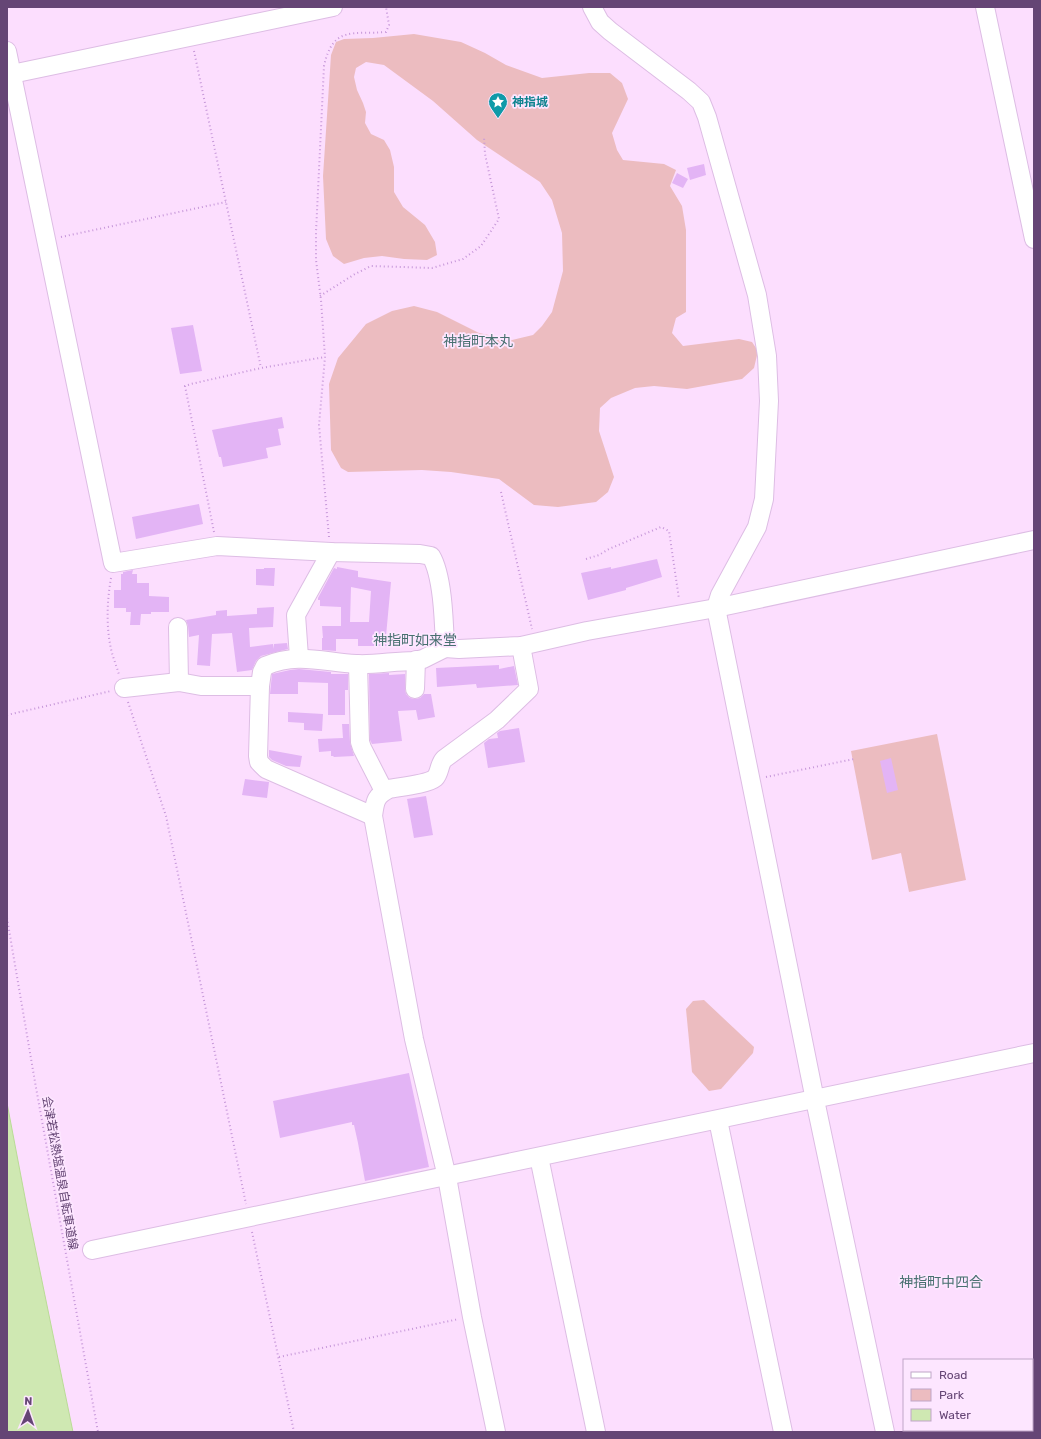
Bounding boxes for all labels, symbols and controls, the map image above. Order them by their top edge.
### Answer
place icon: 神指城 [487,91,509,119]
place label: 神指城 [512,95,548,109]
district label: 神指町本丸 [443,333,513,350]
district label: 神指町如来堂 [373,632,457,649]
street label: 会津若松熱塩温泉自転車道線 [40,1095,80,1251]
district label: 神指町中四合 [899,1274,983,1291]
legend [903,1359,1033,1431]
text: Road [939,1368,967,1382]
text: Park [939,1388,965,1402]
north arrow [8,1391,48,1431]
text: N [24,1395,33,1408]
text: Water [939,1408,971,1422]

